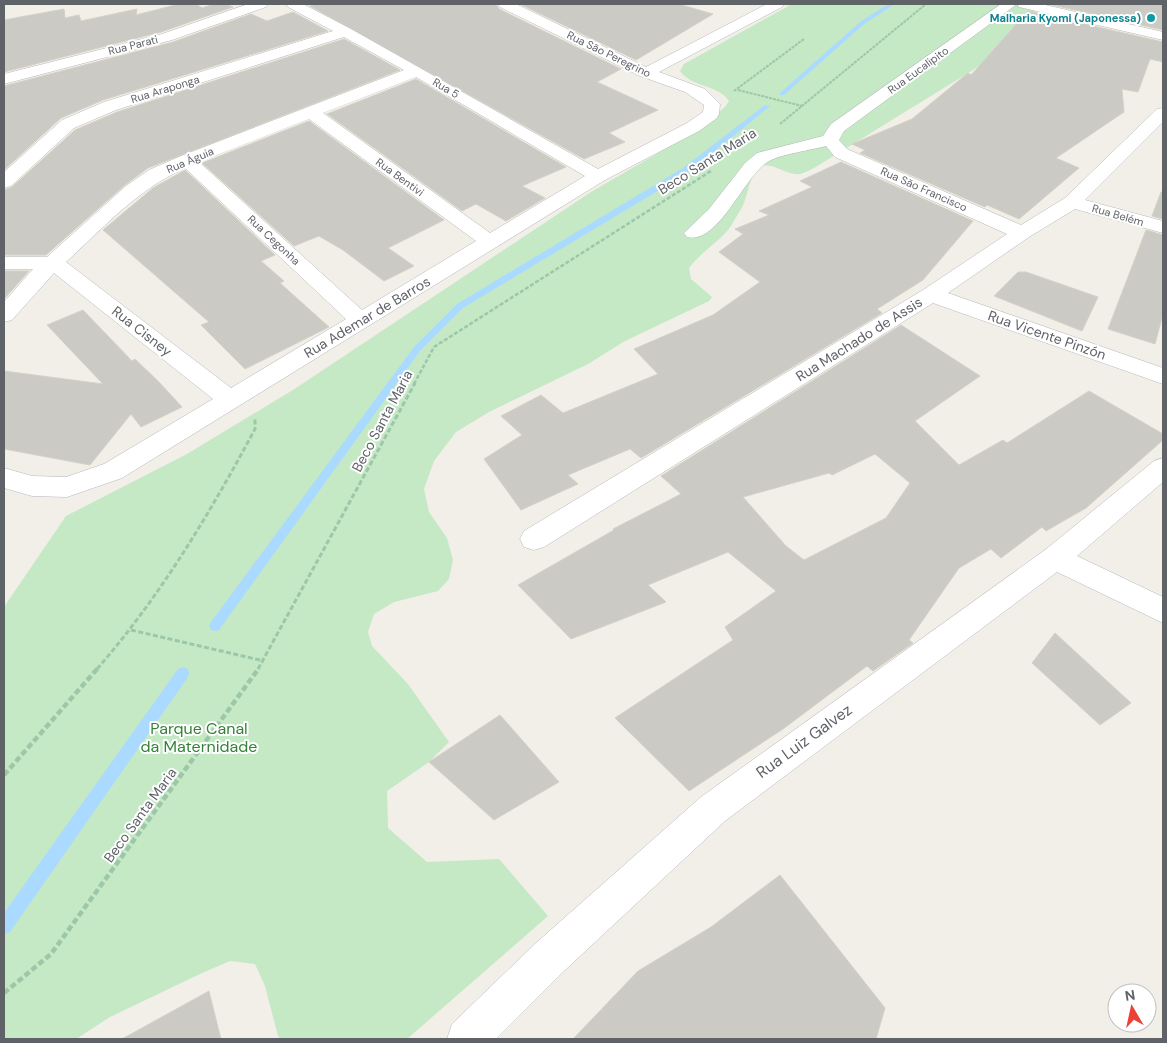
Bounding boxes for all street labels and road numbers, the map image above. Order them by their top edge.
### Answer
street label: Rua São Peregrino [565,28,653,80]
street label: Rua Parati [107,32,159,58]
street label: Rua Eucalipito [885,43,951,97]
street label: Rua Araponga [129,72,201,106]
street label: Rua 5 [430,75,462,101]
street label: Beco Santa Maria [654,124,760,198]
street label: Rua Águia [164,144,216,176]
street label: Rua Bentivi [373,155,427,199]
street label: Rua São Francisco [879,164,969,214]
street label: Rua Belém [1091,201,1146,229]
street label: Rua Cegonha [245,212,303,268]
street label: Rua Ademar de Barros [301,272,433,362]
street label: Rua Machado de Assis [792,293,926,385]
street label: Rua Cisney [108,302,176,360]
street label: Rua Vicente Pinzón [986,306,1108,364]
street label: Beco Santa Maria [348,367,416,475]
street label: Rua Luiz Galvez [752,699,856,783]
street label: Beco Santa Maria [100,764,180,866]

